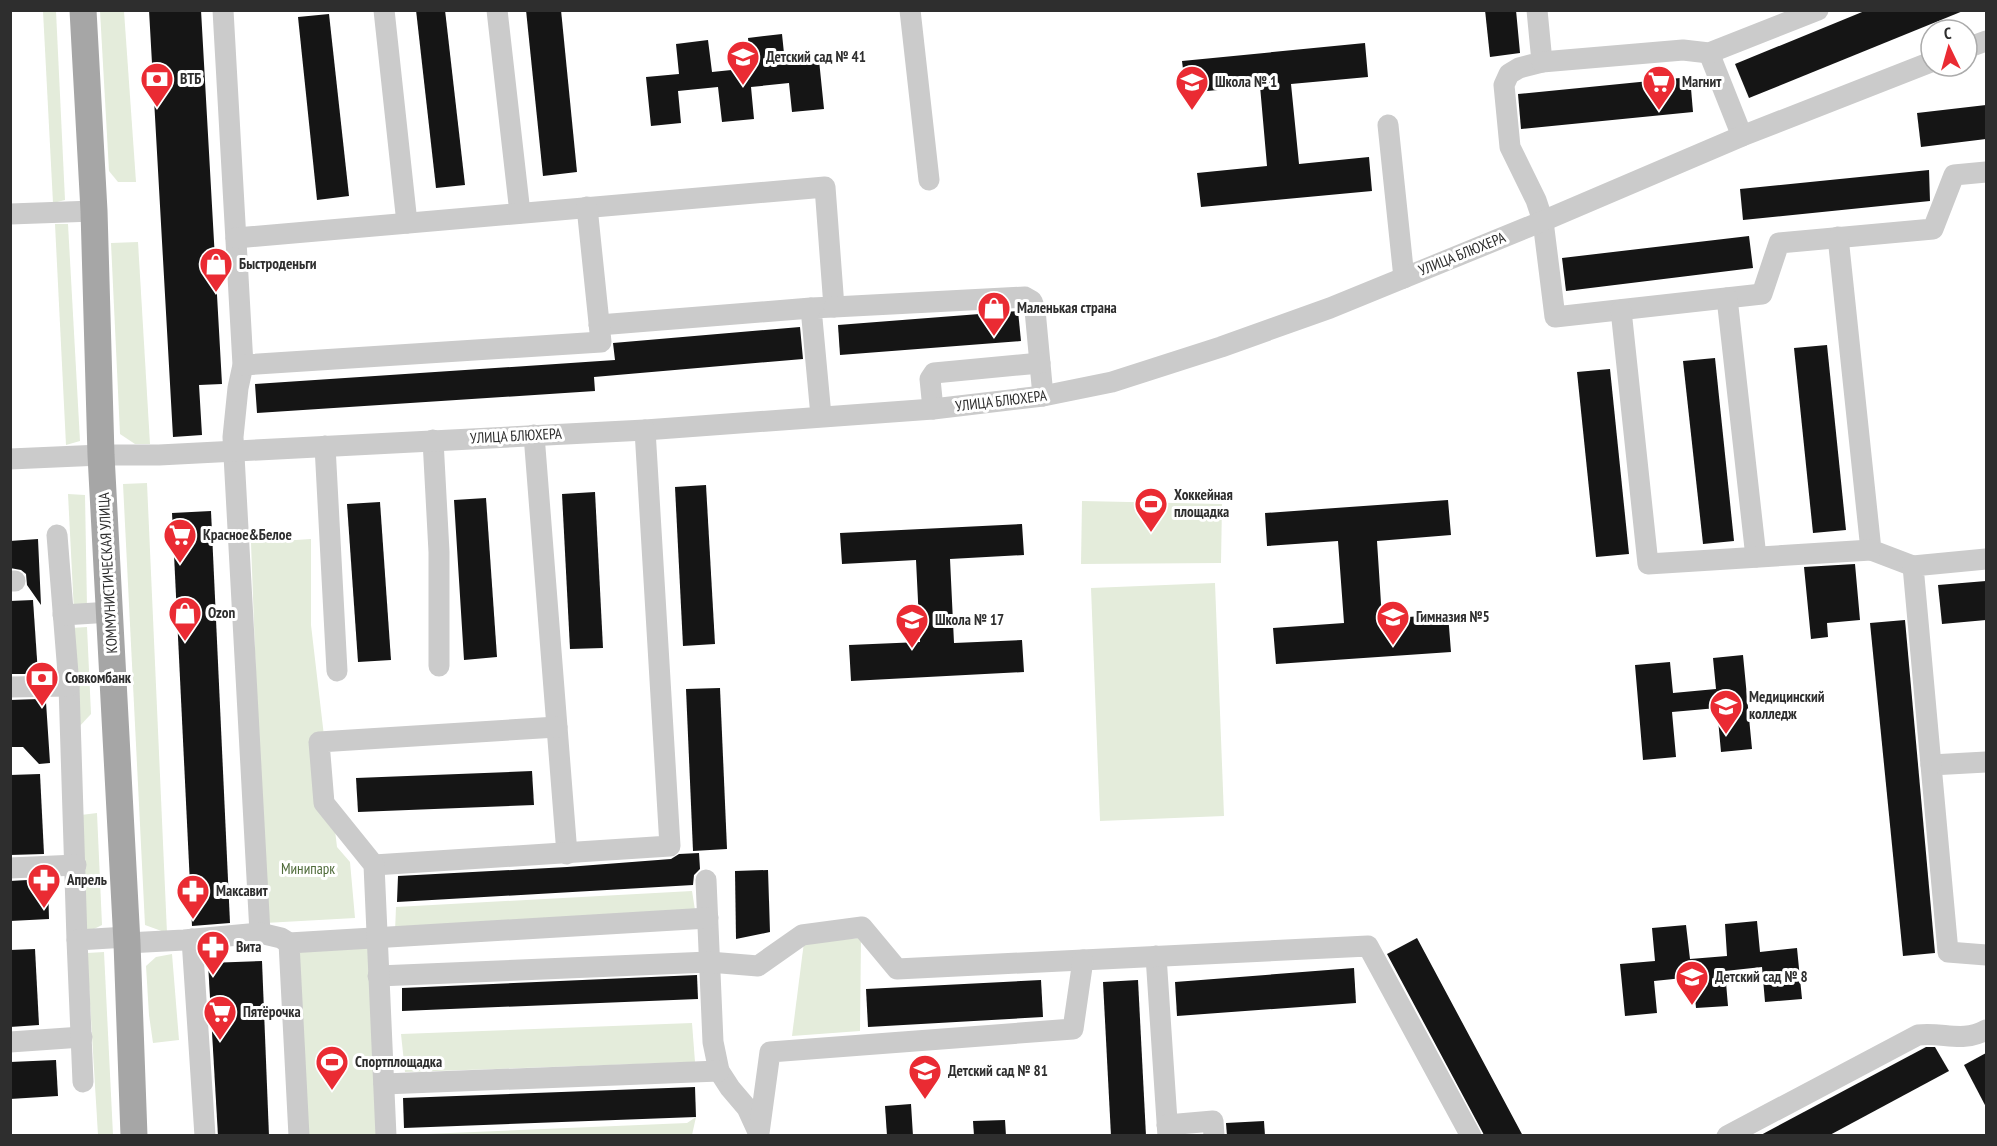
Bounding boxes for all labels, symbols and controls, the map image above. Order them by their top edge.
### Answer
north arrow [1919,18,1979,78]
text: С [1943,23,1953,43]
school or university icon: Детский сад № 41 [725,39,761,86]
place label: Детский сад № 41 [766,47,866,66]
bank icon: ВТБ [139,61,175,108]
school or university icon: Школа № 1 [1174,64,1210,111]
supermarket icon: Магнит [1641,64,1677,111]
place label: ВТБ [180,69,201,88]
place label: Школа № 1 [1215,72,1277,91]
place label: Магнит [1682,72,1722,91]
street label: УЛИЦА БЛЮХЕРА [1416,227,1509,280]
shop icon: Быстроденьги [198,246,234,293]
place label: Быстроденьги [239,254,317,273]
shop icon: Маленькая страна [976,290,1012,337]
place label: Маленькая страна [1017,298,1117,317]
street label: УЛИЦА БЛЮХЕРА [954,385,1049,416]
street label: УЛИЦА БЛЮХЕРА [470,424,563,447]
place label: Хоккейная площадка [1174,485,1233,521]
sports icon: Хоккейная площадка [1133,486,1169,533]
street label: КОММУНИСТИЧЕСКАЯ УЛИЦА [94,491,121,654]
supermarket icon: Красное&Белое [162,517,198,564]
place label: Красное&Белое [203,525,292,544]
shop icon: Ozon [167,595,203,642]
school or university icon: Гимназия №5 [1375,599,1411,646]
school or university icon: Школа № 17 [894,602,930,649]
place label: Ozon [208,603,235,622]
place label: Гимназия №5 [1416,607,1490,626]
place label: Школа № 17 [935,610,1004,629]
bank icon: Совкомбанк [24,660,60,707]
place label: Совкомбанк [65,668,132,687]
place label: Медицинский колледж [1749,687,1825,723]
school or university icon: Медицинский колледж [1708,688,1744,735]
park label: Минипарк [281,859,335,878]
pharmacy icon: Апрель [26,862,62,909]
place label: Апрель [66,870,107,889]
pharmacy icon: Максавит [175,873,211,920]
place label: Максавит [216,881,269,900]
pharmacy icon: Вита [195,929,231,976]
place label: Вита [236,937,261,956]
school or university icon: Детский сад № 8 [1674,959,1710,1006]
place label: Детский сад № 8 [1715,967,1808,986]
supermarket icon: Пятёрочка [202,994,238,1041]
place label: Пятёрочка [243,1002,301,1021]
sports icon: Спортплощадка [314,1044,350,1091]
place label: Спортплощадка [355,1052,442,1071]
school or university icon: Детский сад № 81 [907,1053,943,1100]
place label: Детский сад № 81 [948,1061,1048,1080]

